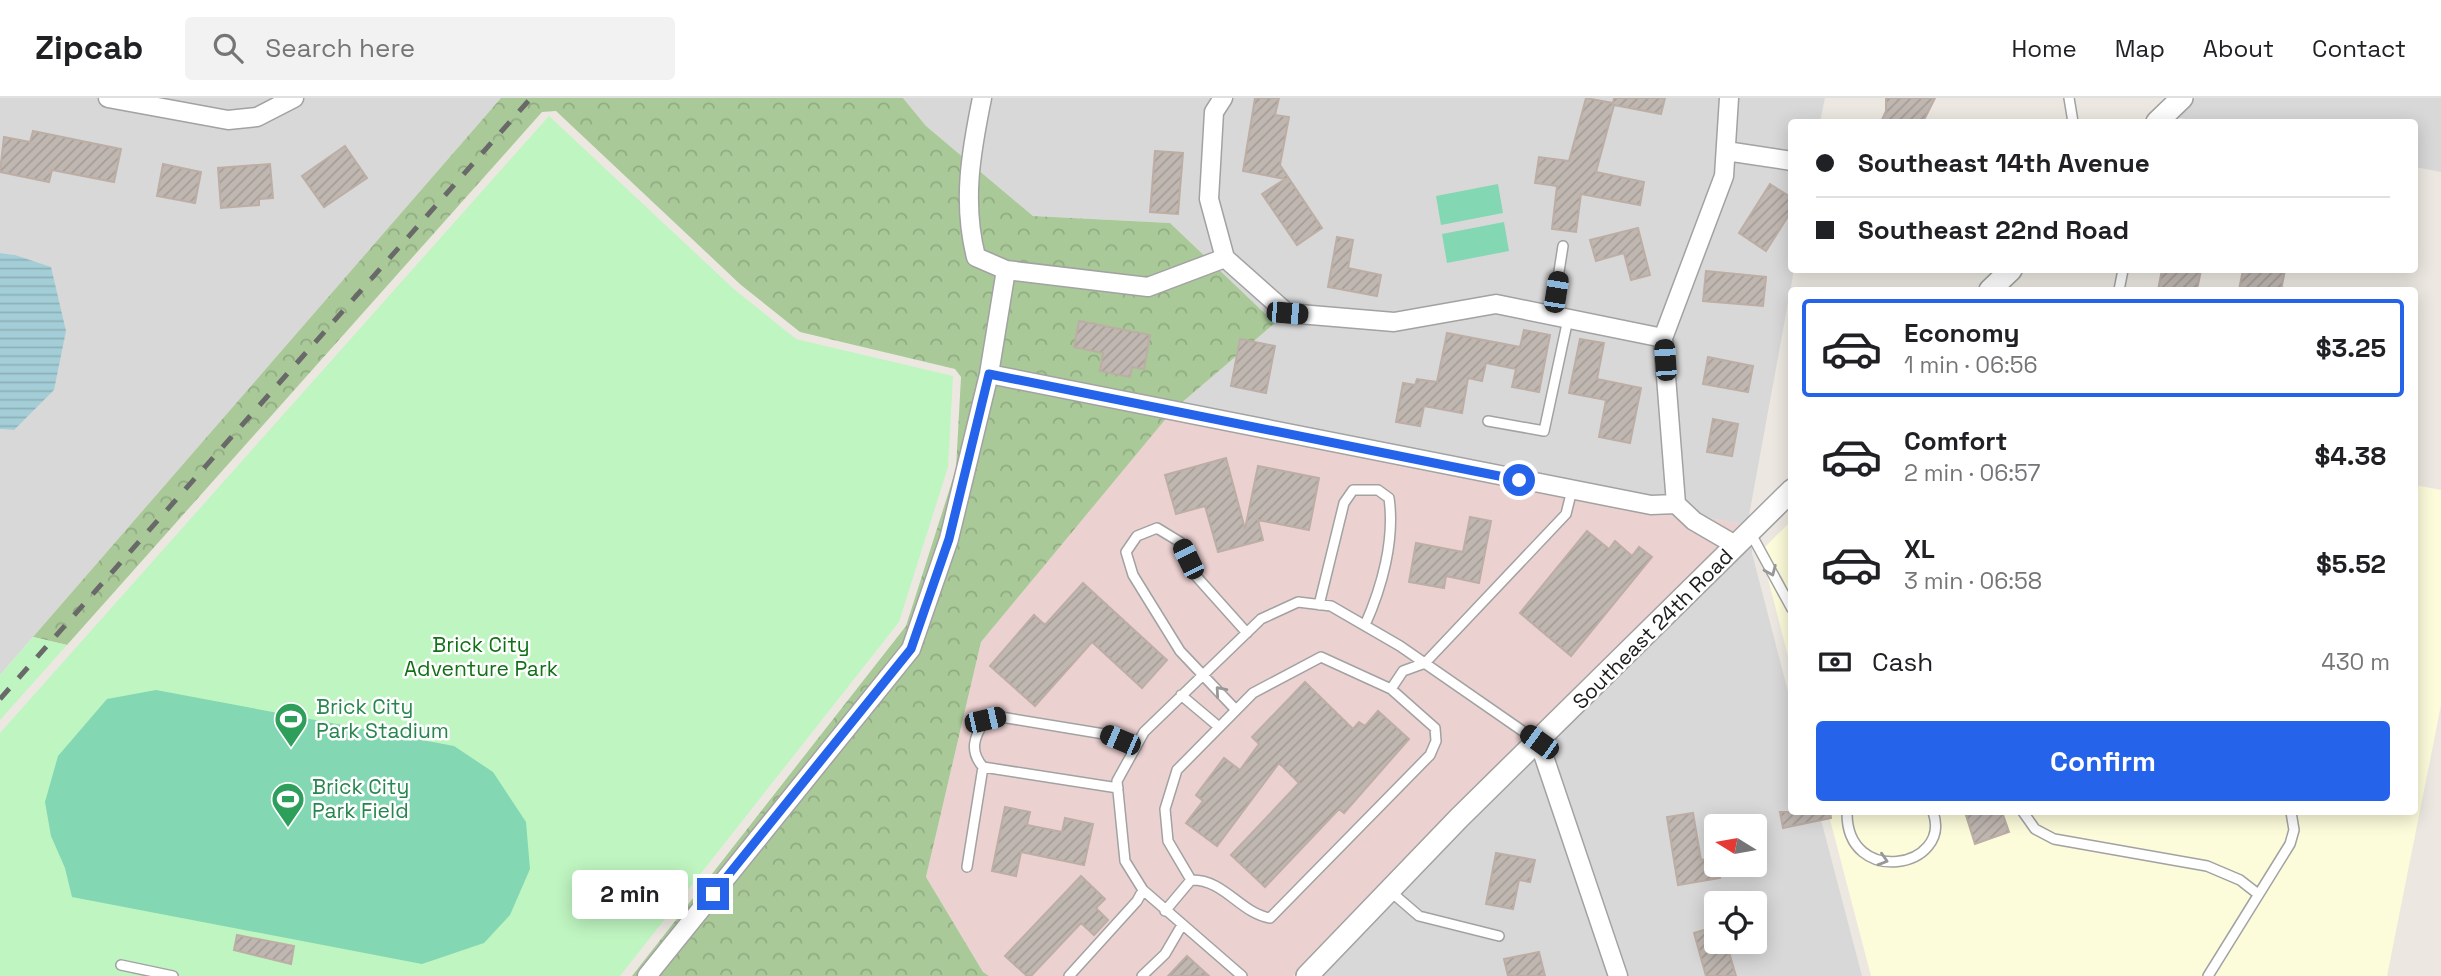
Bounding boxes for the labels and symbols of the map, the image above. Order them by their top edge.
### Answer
car [1543,270,1570,314]
car [1266,301,1309,325]
car [1654,338,1677,382]
route start [1503,464,1535,496]
car [1170,536,1207,582]
street label: Southeast 24th Road [1567,543,1739,715]
one-way arrow [1763,564,1777,576]
park label: Brick City Adventure Park [404,631,558,682]
one-way arrow [1216,687,1228,700]
place label: Brick City Park Stadium [316,693,449,744]
sports icon: Brick City Park Stadium [272,700,310,749]
car [963,705,1008,735]
car [1516,721,1563,763]
car [1097,722,1144,758]
place label: Brick City Park Field [312,773,409,824]
sports icon: Brick City Park Field [269,780,307,829]
north arrow [1704,814,1768,877]
one-way arrow [1876,851,1888,866]
callout: 2 min [573,870,688,918]
route end [697,878,729,910]

